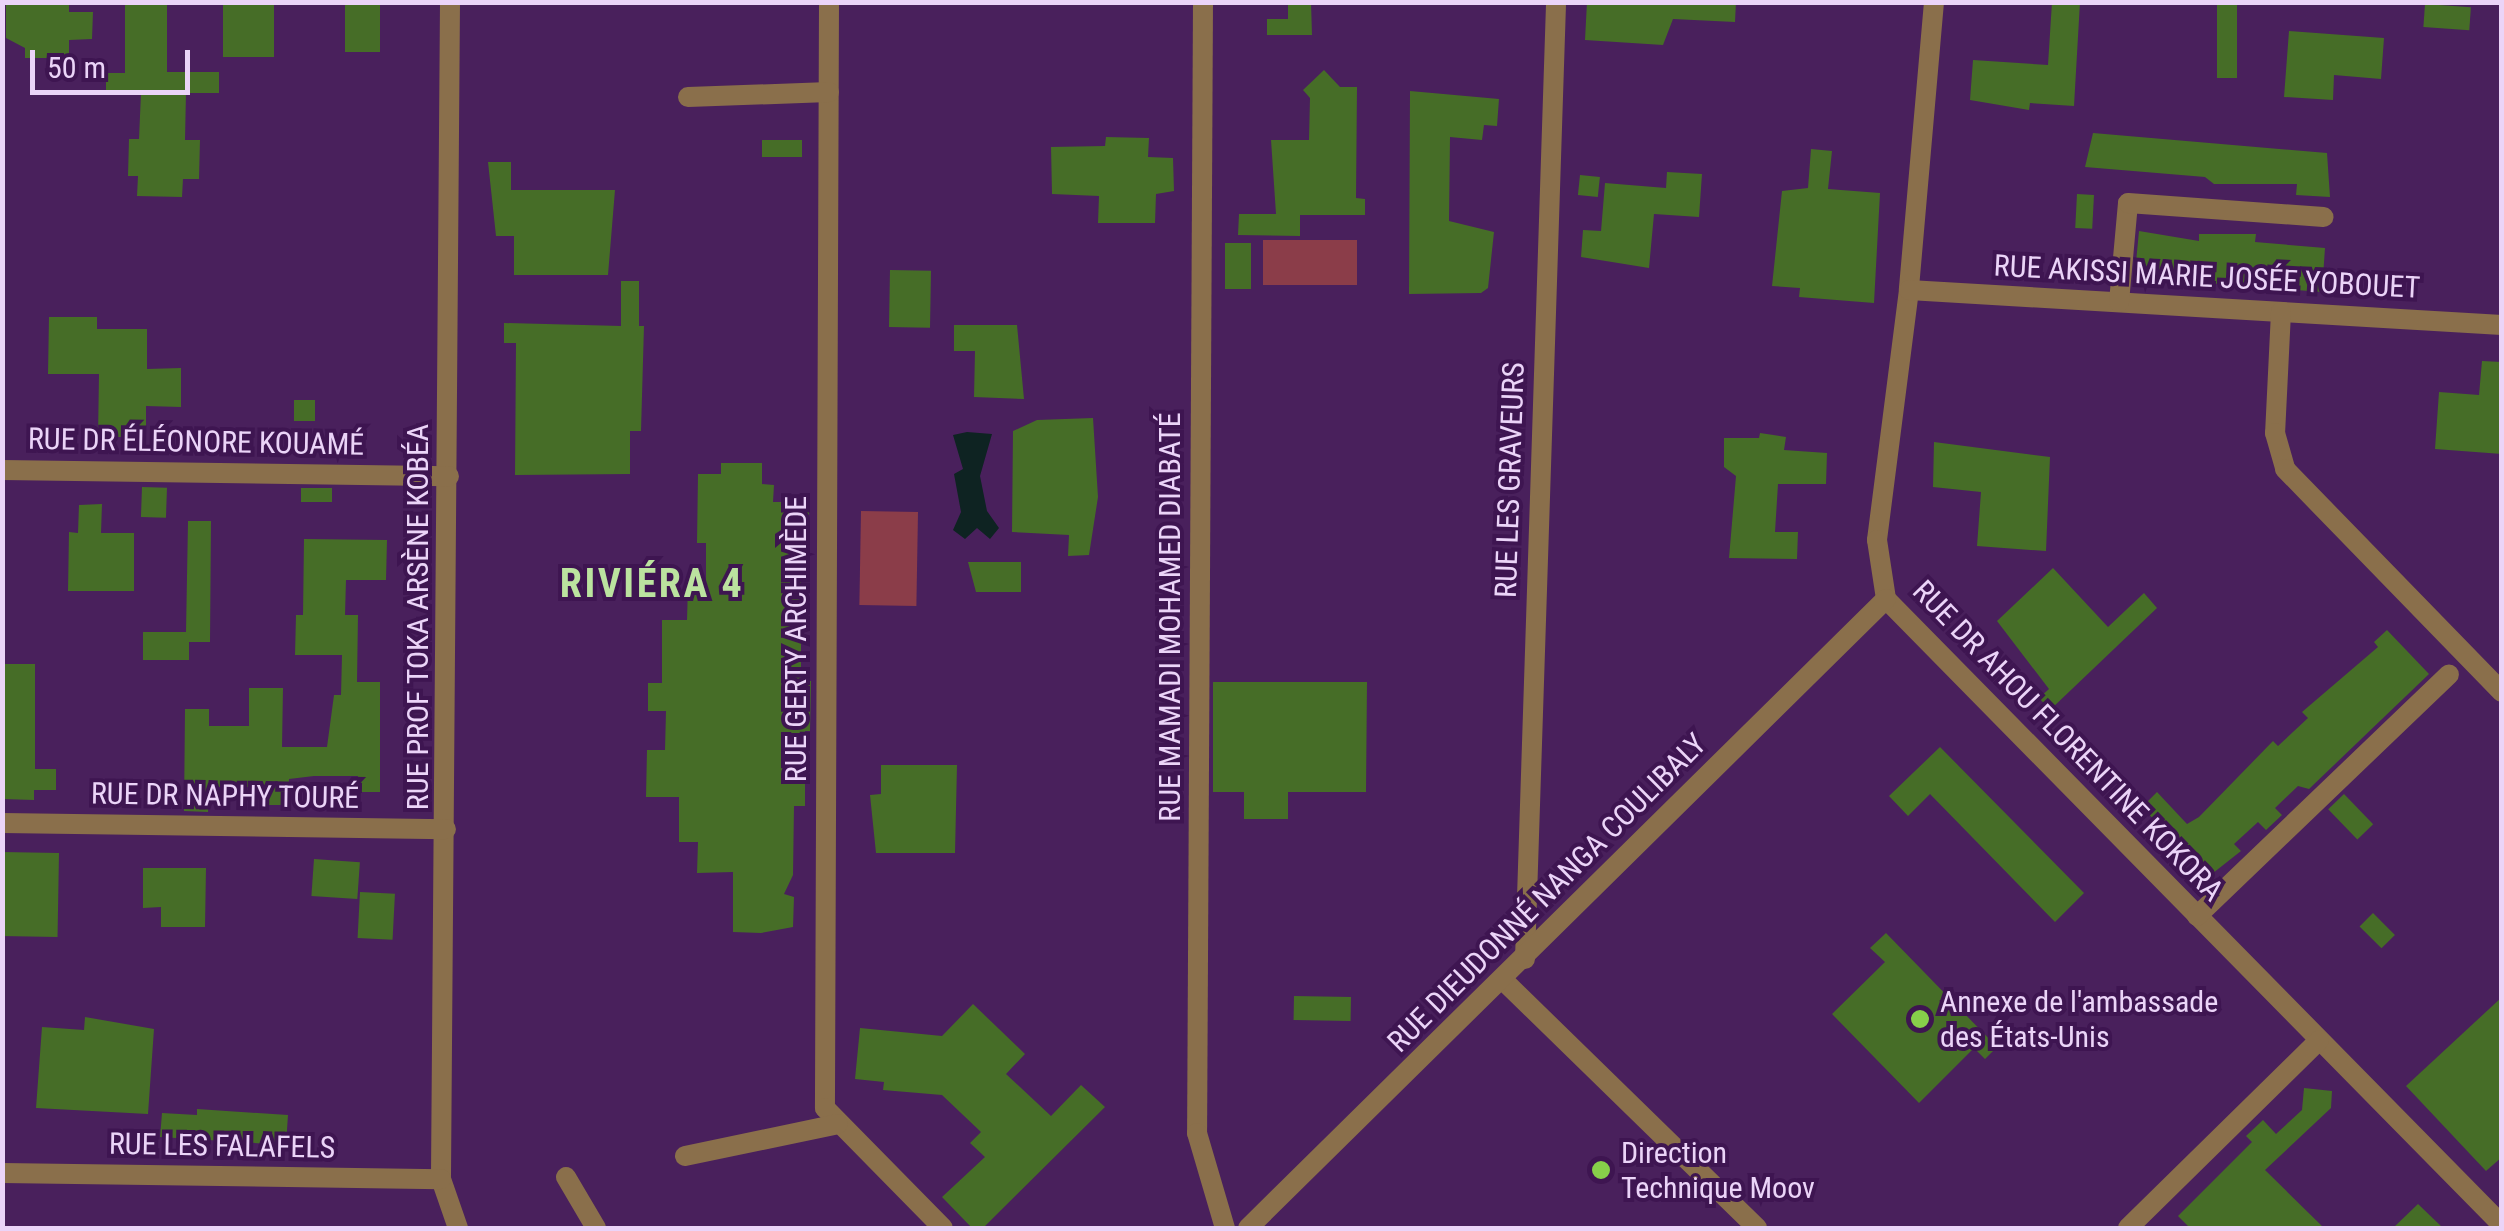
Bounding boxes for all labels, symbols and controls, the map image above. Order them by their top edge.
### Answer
scale bar [35,30,195,92]
text: 50 m [47,50,106,85]
street label: RUE AKISSI MARIE JOSÉE YOBOUET [1993,248,2421,306]
street label: RUE LES GRAVEURS [1488,361,1532,599]
street label: RUE MAMADI MOHAMED DIABATÉ [1152,412,1188,822]
street label: RUE DR ÉLÉONORE KOUAMÉ [28,421,364,463]
street label: RUE PROF TOKA ARSÈNE KOBÉA [400,424,436,810]
street label: RUE GERTY ARCHIMÈDE [778,496,814,782]
district label: RIVIÉRA 4 [560,560,744,608]
street label: RUE DR AHOU FLORENTINE KOKORA [1905,573,2231,909]
street label: RUE DIEUDONNÉ NANGA COULIBALY [1380,726,1714,1060]
street label: RUE DR NAPHY TOURÉ [90,776,360,816]
place label: Annexe de l'ambassade des États-Unis [1940,984,2218,1054]
marker: Annexe de l'ambassade des États-Unis [1909,1008,1931,1030]
street label: RUE LES FALAFELS [108,1126,336,1166]
place label: Direction Technique Moov [1621,1135,1815,1206]
marker: Direction Technique Moov [1590,1159,1612,1181]

